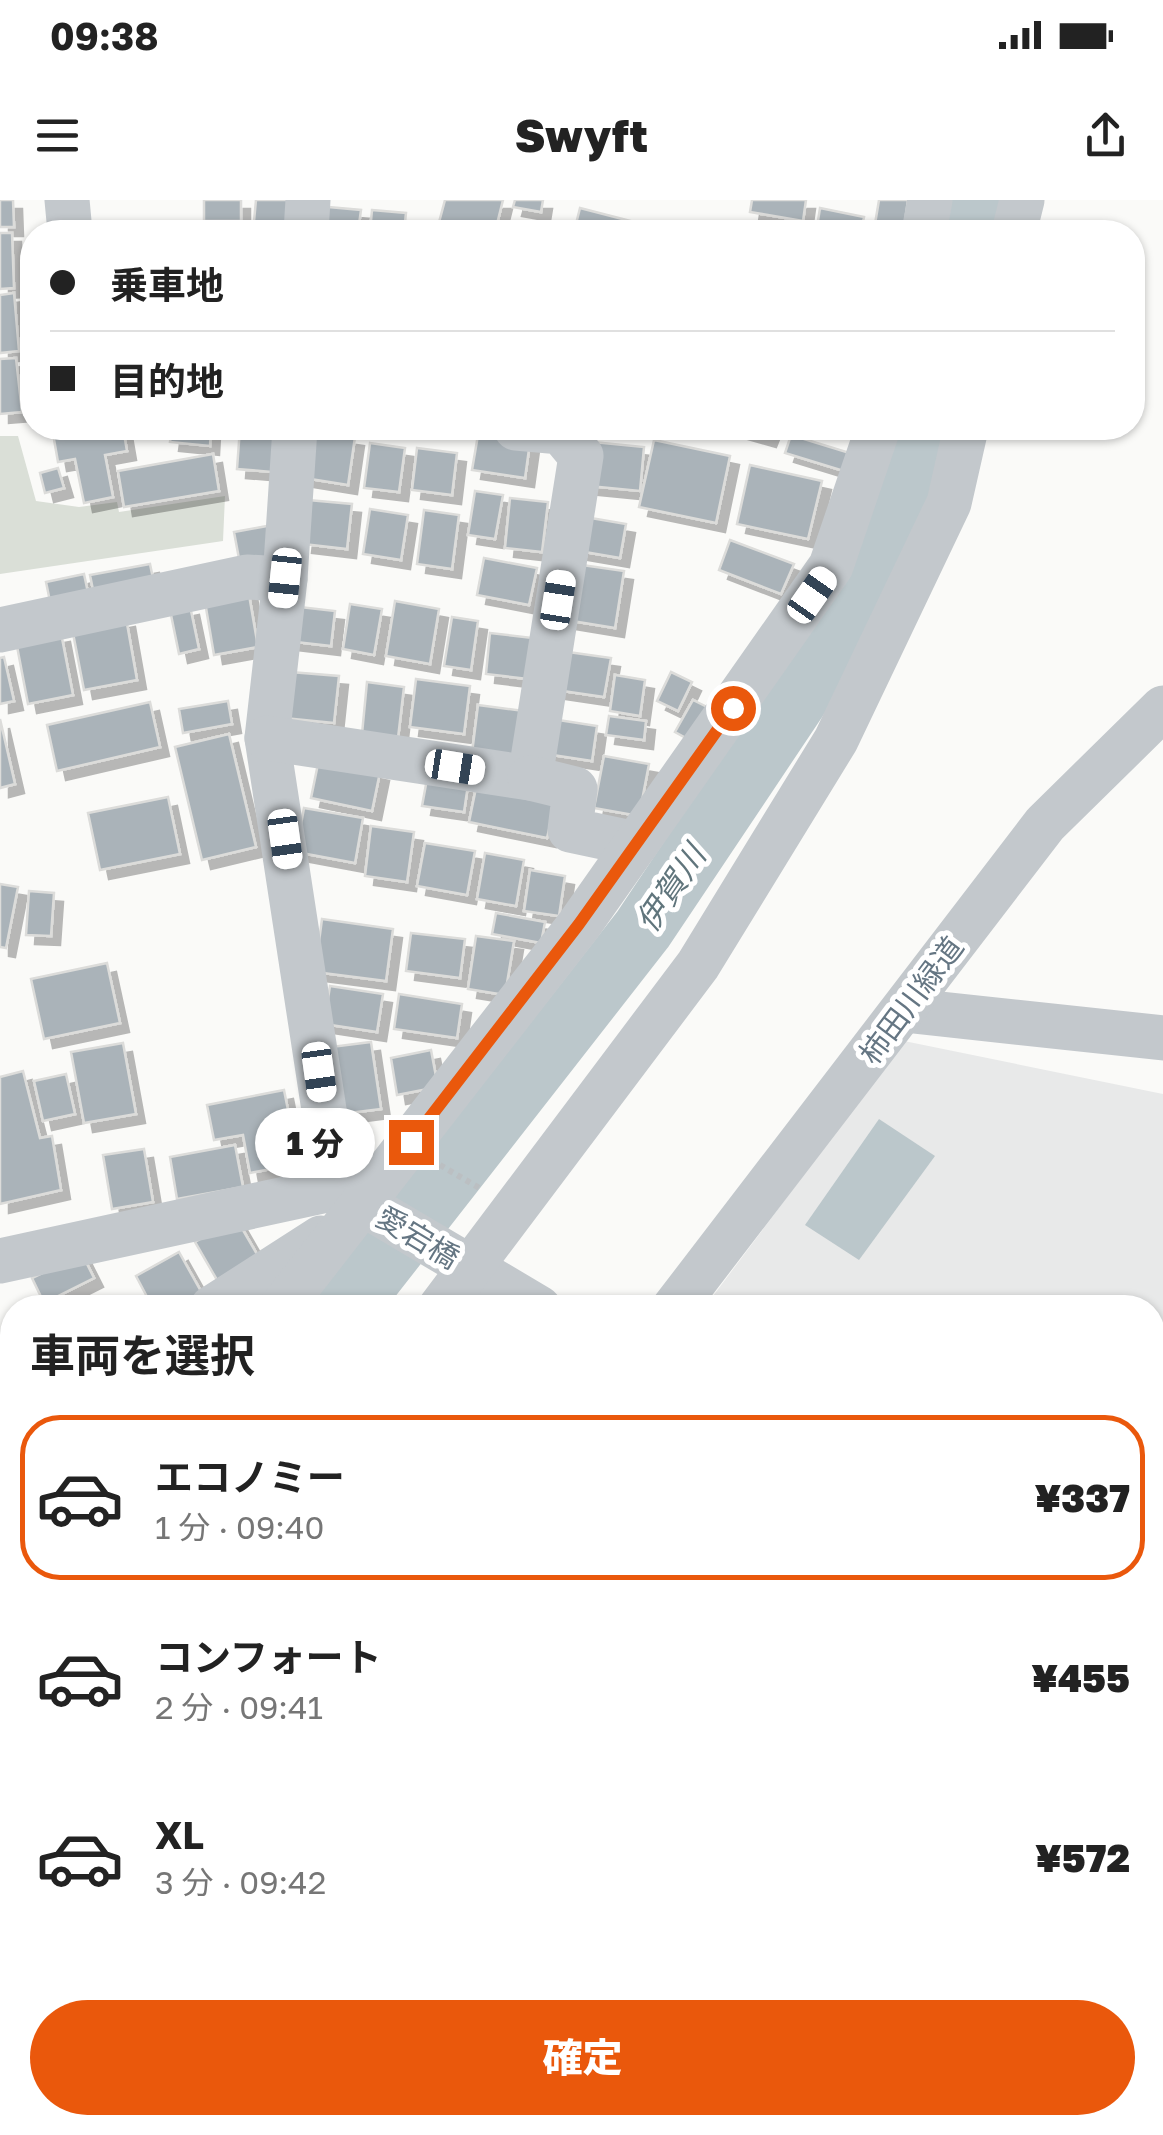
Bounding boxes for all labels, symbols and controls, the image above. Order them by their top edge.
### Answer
text: 09:38 [50,13,159,58]
icon: menu [30,108,85,163]
text: Swyft [515,108,648,162]
icon: share [1078,108,1133,163]
text: 乗車地 [110,262,224,307]
text: 目的地 [110,358,224,403]
car [267,547,303,609]
car [783,562,841,628]
car [538,568,578,632]
route start [711,686,756,731]
car [423,747,487,787]
car [266,807,304,871]
water label: 伊賀川 [627,835,714,938]
street label: 柿田川緑道 [851,929,971,1071]
car [300,1040,338,1104]
callout: 1 分 [256,1107,376,1177]
route end [389,1120,434,1165]
text: 1 分 [287,1124,343,1162]
street label: 愛宕橋 [370,1198,466,1276]
text: 車両を選択 [30,1328,255,1382]
icon: car [35,1453,125,1543]
text: エコノミー [155,1454,345,1499]
text: ¥337 [1035,1475,1130,1520]
text: 1 分 · 09:40 [155,1508,324,1546]
icon: car [35,1633,125,1723]
text: コンフォート [155,1634,382,1679]
text: ¥455 [1031,1655,1130,1700]
text: 2 分 · 09:41 [155,1688,323,1726]
text: XL [155,1812,204,1857]
icon: car [35,1813,125,1903]
text: ¥572 [1035,1835,1130,1880]
text: 3 分 · 09:42 [155,1863,326,1901]
button: 確定 [30,2000,1135,2115]

